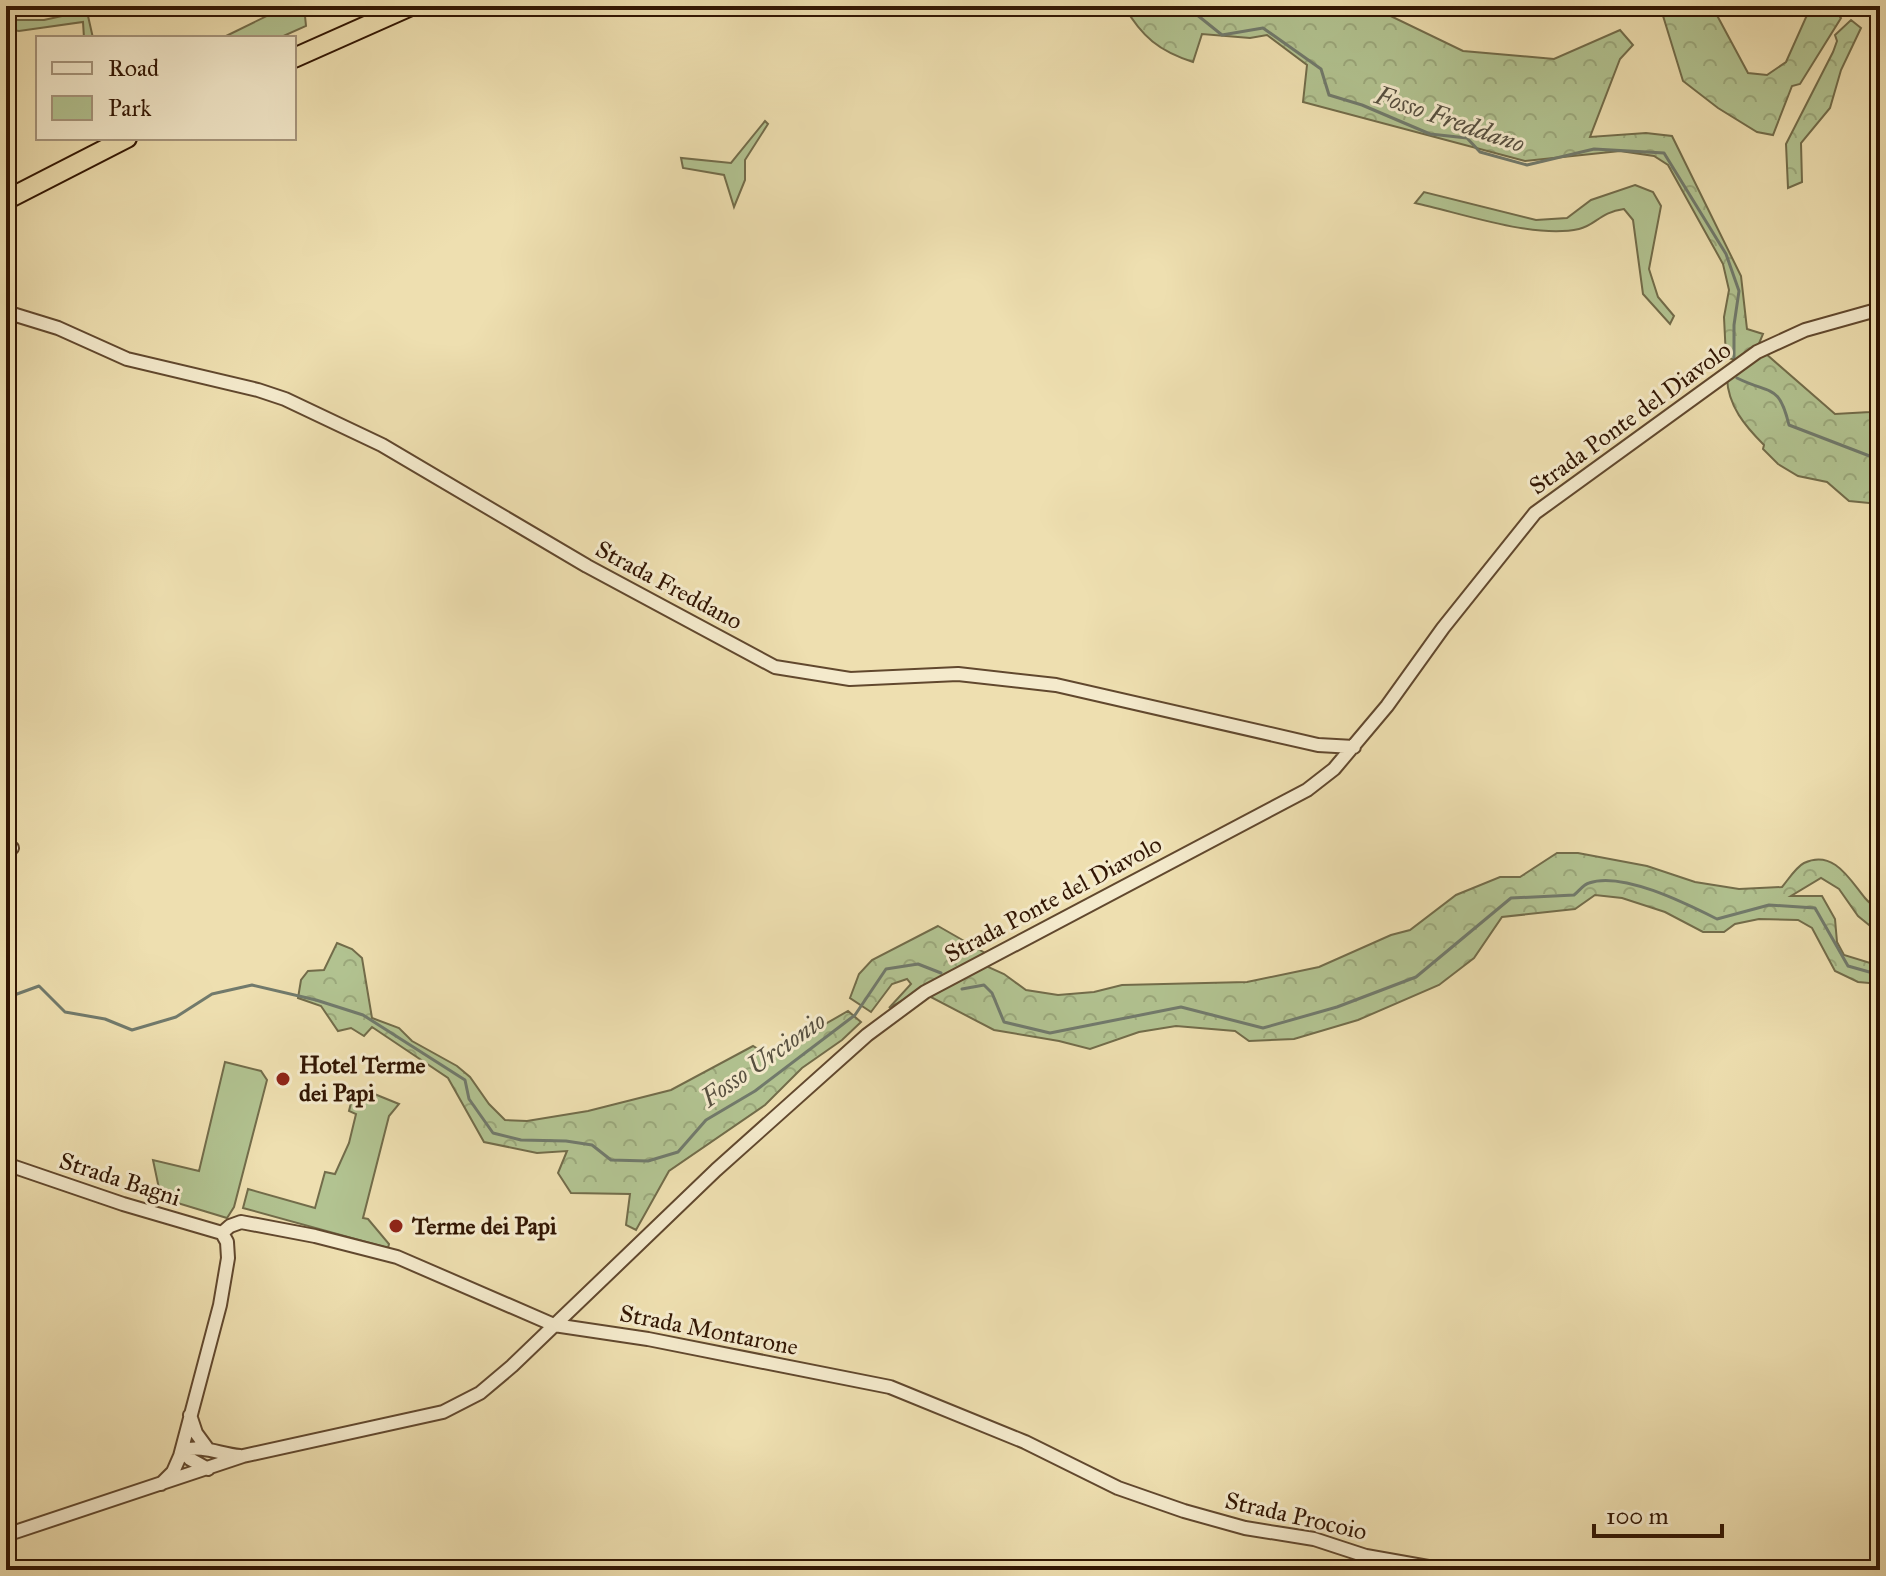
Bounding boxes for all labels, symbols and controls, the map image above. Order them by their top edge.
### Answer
legend [36,36,296,140]
text: Road [108,53,159,83]
water label: Fosso Freddano [1370,78,1529,160]
text: Park [108,93,152,123]
street label: Strada Ponte del Diavolo [1523,335,1737,501]
street label: Strada Freddano [590,534,748,636]
street label: Strada Ponte del Diavolo [939,829,1167,969]
water label: Fosso Urcionio [694,1004,832,1114]
place label: Hotel Terme dei Papi [299,1050,425,1108]
marker: Hotel Terme dei Papi [274,1070,292,1088]
street label: Strada Bagni [56,1145,185,1213]
place label: Terme dei Papi [411,1211,557,1241]
marker: Terme dei Papi [387,1217,405,1235]
street label: Strada Montarone [617,1298,801,1362]
street label: Strada Procoio [1222,1485,1370,1547]
scale bar [1594,1488,1722,1538]
text: 100 m [1606,1501,1669,1531]

